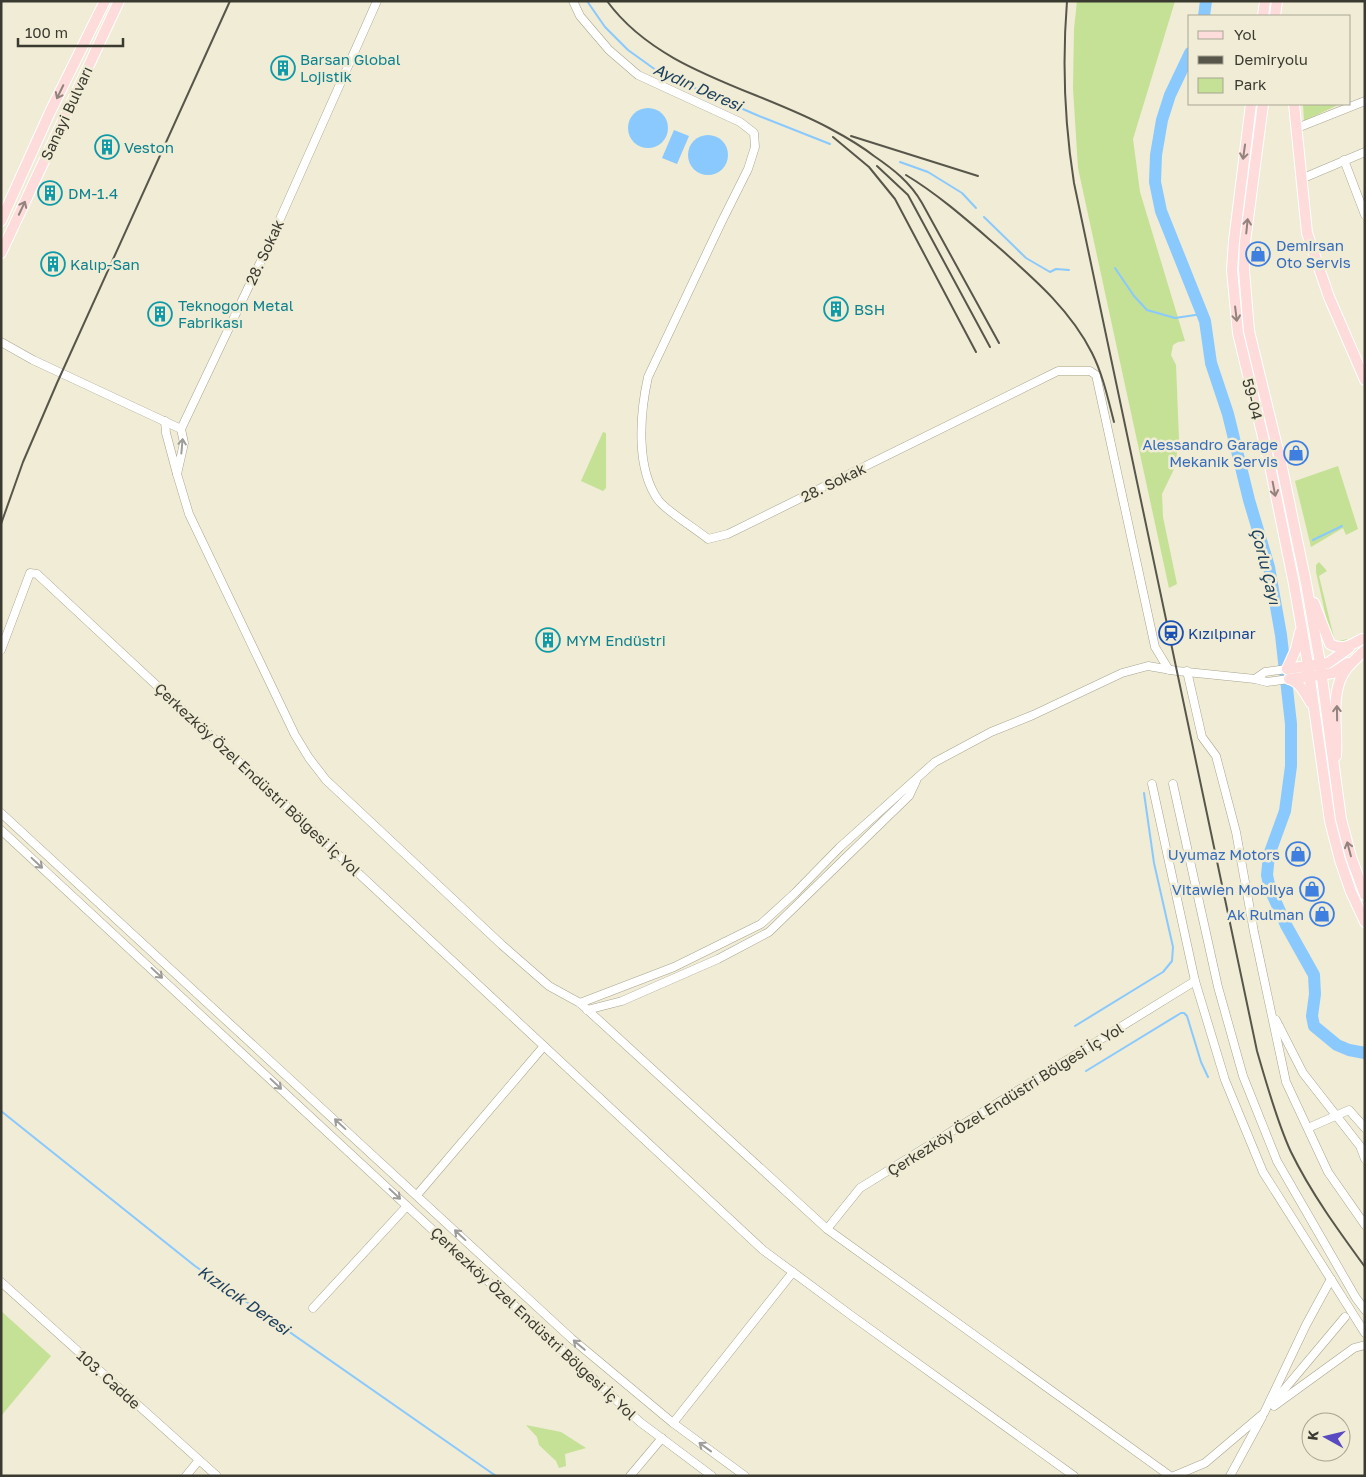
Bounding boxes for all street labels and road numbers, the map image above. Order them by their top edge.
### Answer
street label: Sanayi Bulvarı [36,63,96,163]
street label: 28. Sokak [241,216,287,288]
street label: 59-04 [1239,376,1267,422]
street label: 28. Sokak [798,458,869,505]
street label: Çerkezköy Özel Endüstri Bölgesi İç Yol [151,679,365,879]
street label: Çerkezköy Özel Endüstri Bölgesi İç Yol [884,1019,1126,1179]
street label: Çerkezköy Özel Endüstri Bölgesi İç Yol [427,1223,641,1423]
street label: 103. Cadde [73,1346,145,1412]

